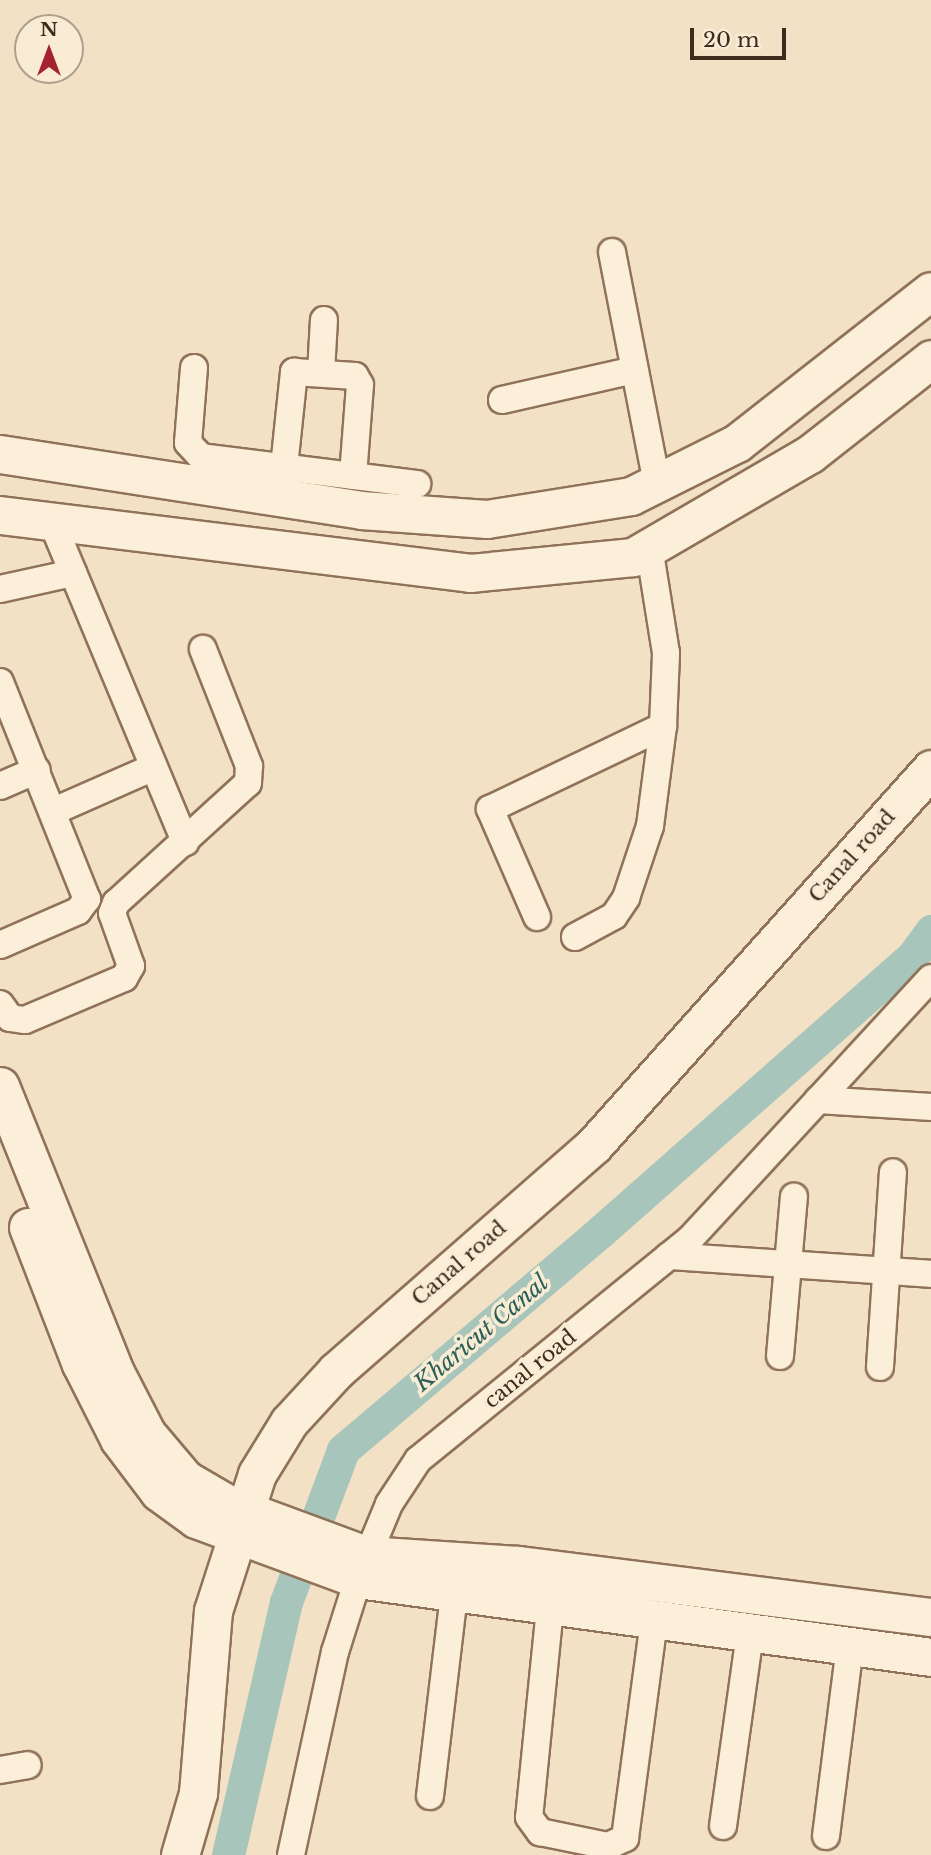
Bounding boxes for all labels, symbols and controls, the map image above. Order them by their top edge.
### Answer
north arrow [14,14,84,84]
scale bar [693,14,789,58]
text: N [40,18,58,41]
text: 20 m [703,27,760,53]
street label: Canal road [804,804,900,908]
street label: Canal road [407,1215,511,1311]
water label: Kharicut Canal [408,1269,554,1397]
street label: canal road [479,1324,581,1414]

